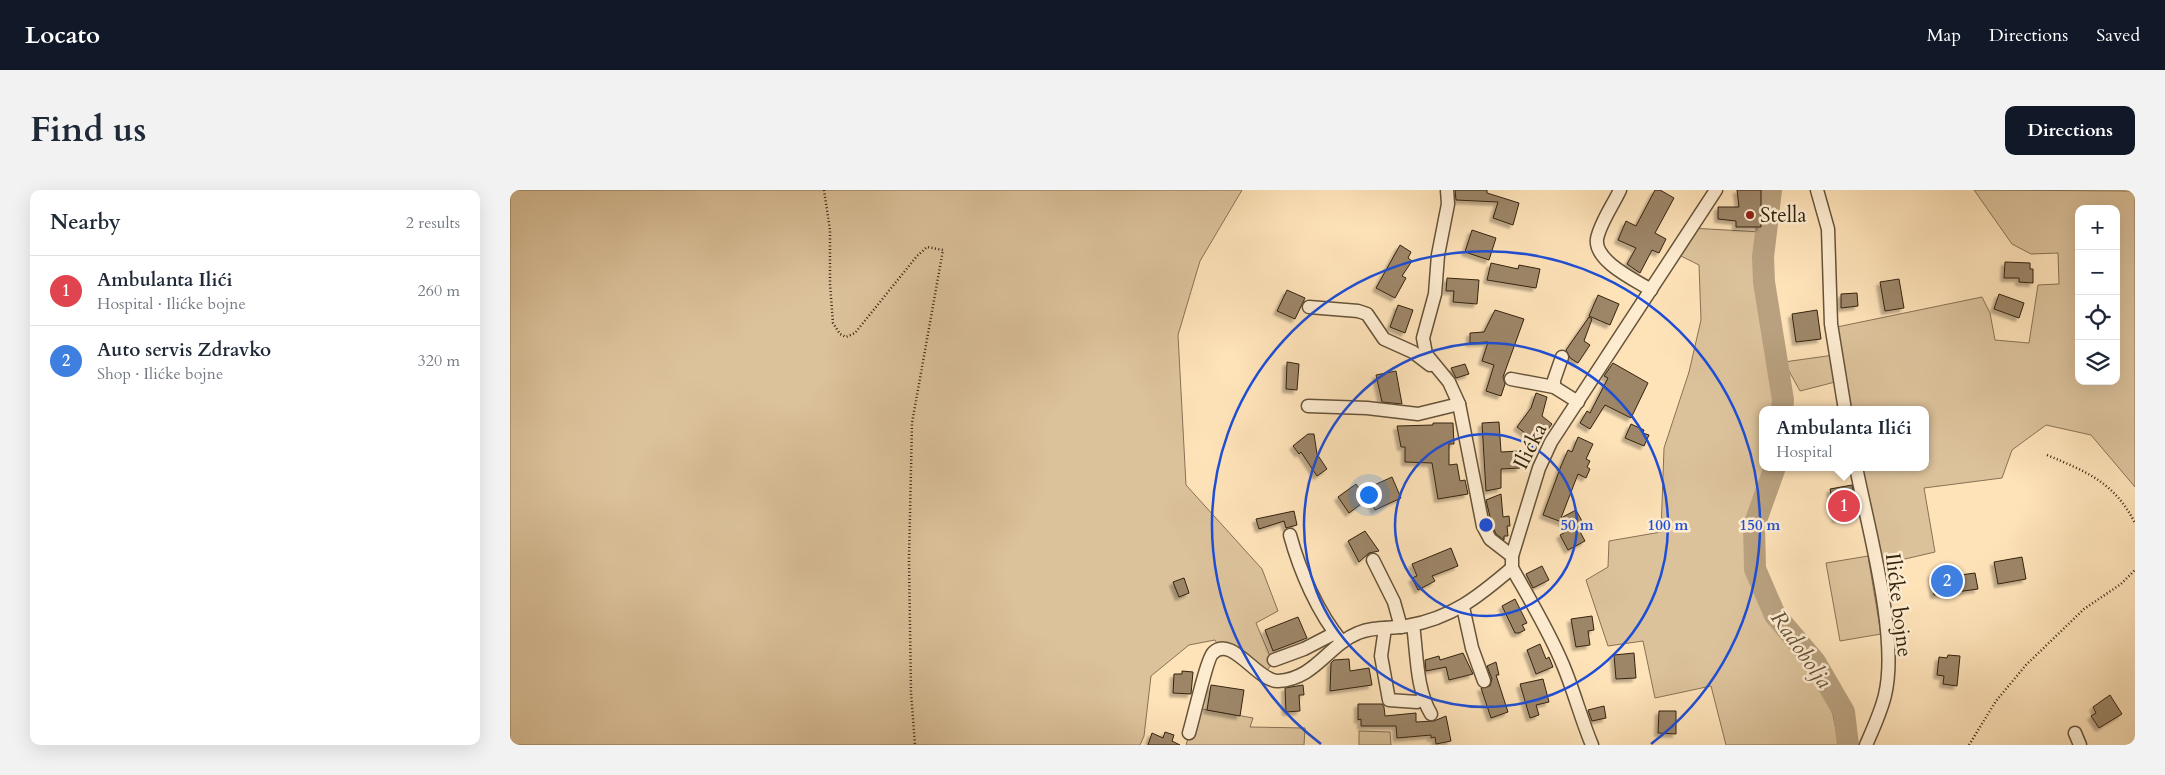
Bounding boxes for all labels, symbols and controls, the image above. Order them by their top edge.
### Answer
text: Locato [25,19,100,52]
text: Map [1927,23,1961,48]
text: Directions [1989,23,2068,48]
text: Saved [2096,23,2140,48]
text: Find us [30,106,146,154]
button: Directions [2005,106,2135,155]
place label: Stella [1760,201,1806,230]
map controls [2075,205,2120,385]
button: + [2075,205,2120,250]
text: Nearby [50,208,121,237]
marker: Stella [1744,209,1756,221]
text: 2 results [406,212,460,234]
button: − [2075,250,2120,295]
text: Ambulanta Ilići [97,267,233,293]
text: 1 [62,280,70,302]
text: 260 m [418,280,460,302]
text: Hospital · Ilićke bojne [97,293,246,315]
button: locate [2075,295,2120,340]
text: Auto servis Zdravko [97,337,271,363]
button: layers [2075,340,2120,385]
text: 2 [62,350,70,372]
text: 320 m [418,350,460,372]
text: Shop · Ilićke bojne [97,363,223,385]
popup [1759,406,1929,471]
text: Ambulanta Ilići [1776,415,1912,441]
street label: Ilićka [1507,418,1554,474]
text: Hospital [1776,441,1833,463]
your location [1356,482,1382,508]
pin: 1 [1828,487,1860,525]
text: 50 m [1560,515,1594,535]
text: 100 m [1648,515,1689,535]
text: 150 m [1740,515,1781,535]
centre of rings [1477,516,1495,534]
street label: Ilićke bojne [1878,551,1919,659]
pin: 2 [1931,562,1963,600]
water label: Radobolja [1763,605,1839,695]

